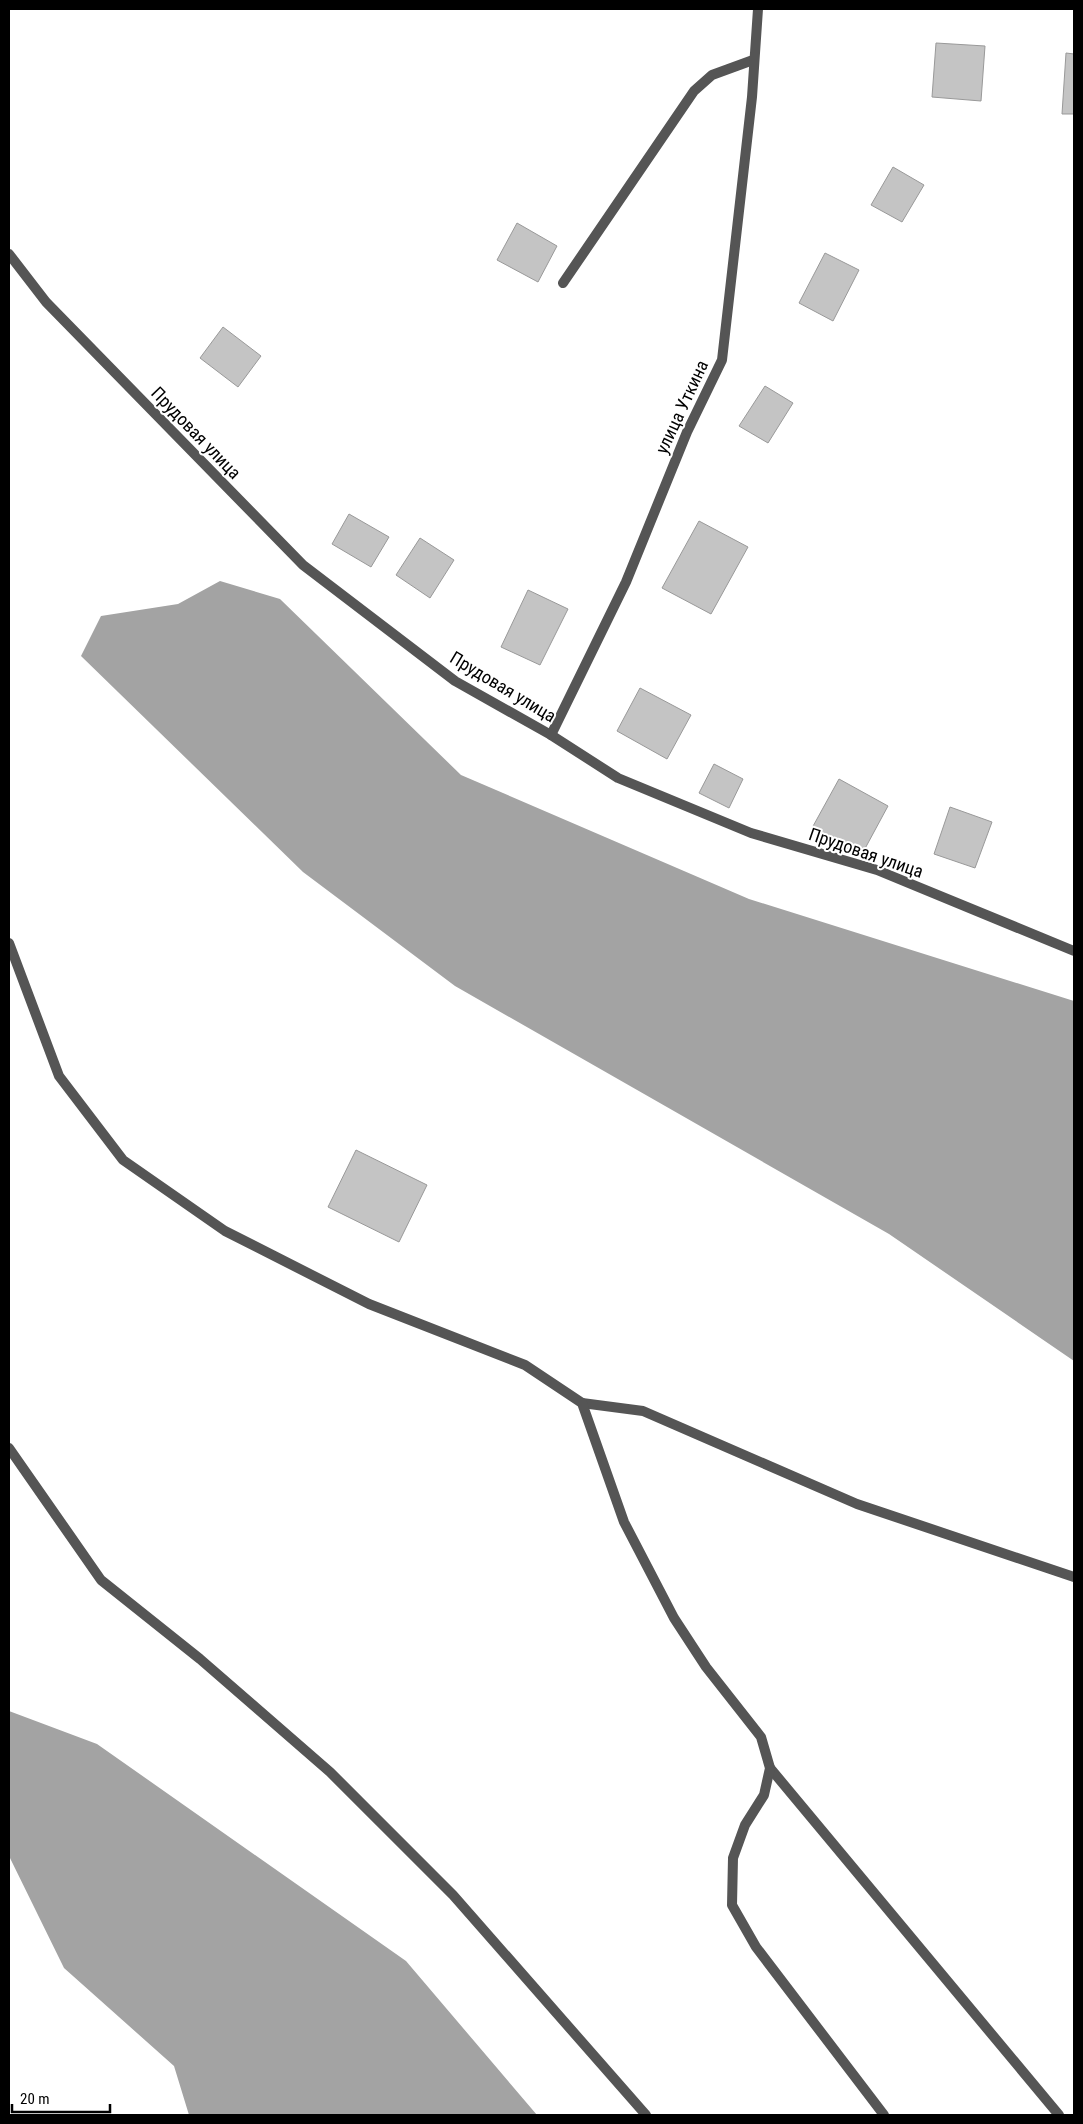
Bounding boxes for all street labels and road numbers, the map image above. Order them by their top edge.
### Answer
street label: улица Уткина [651,357,712,457]
street label: Прудовая улица [147,382,245,483]
street label: Прудовая улица [447,647,560,726]
street label: Прудовая улица [806,823,926,882]

